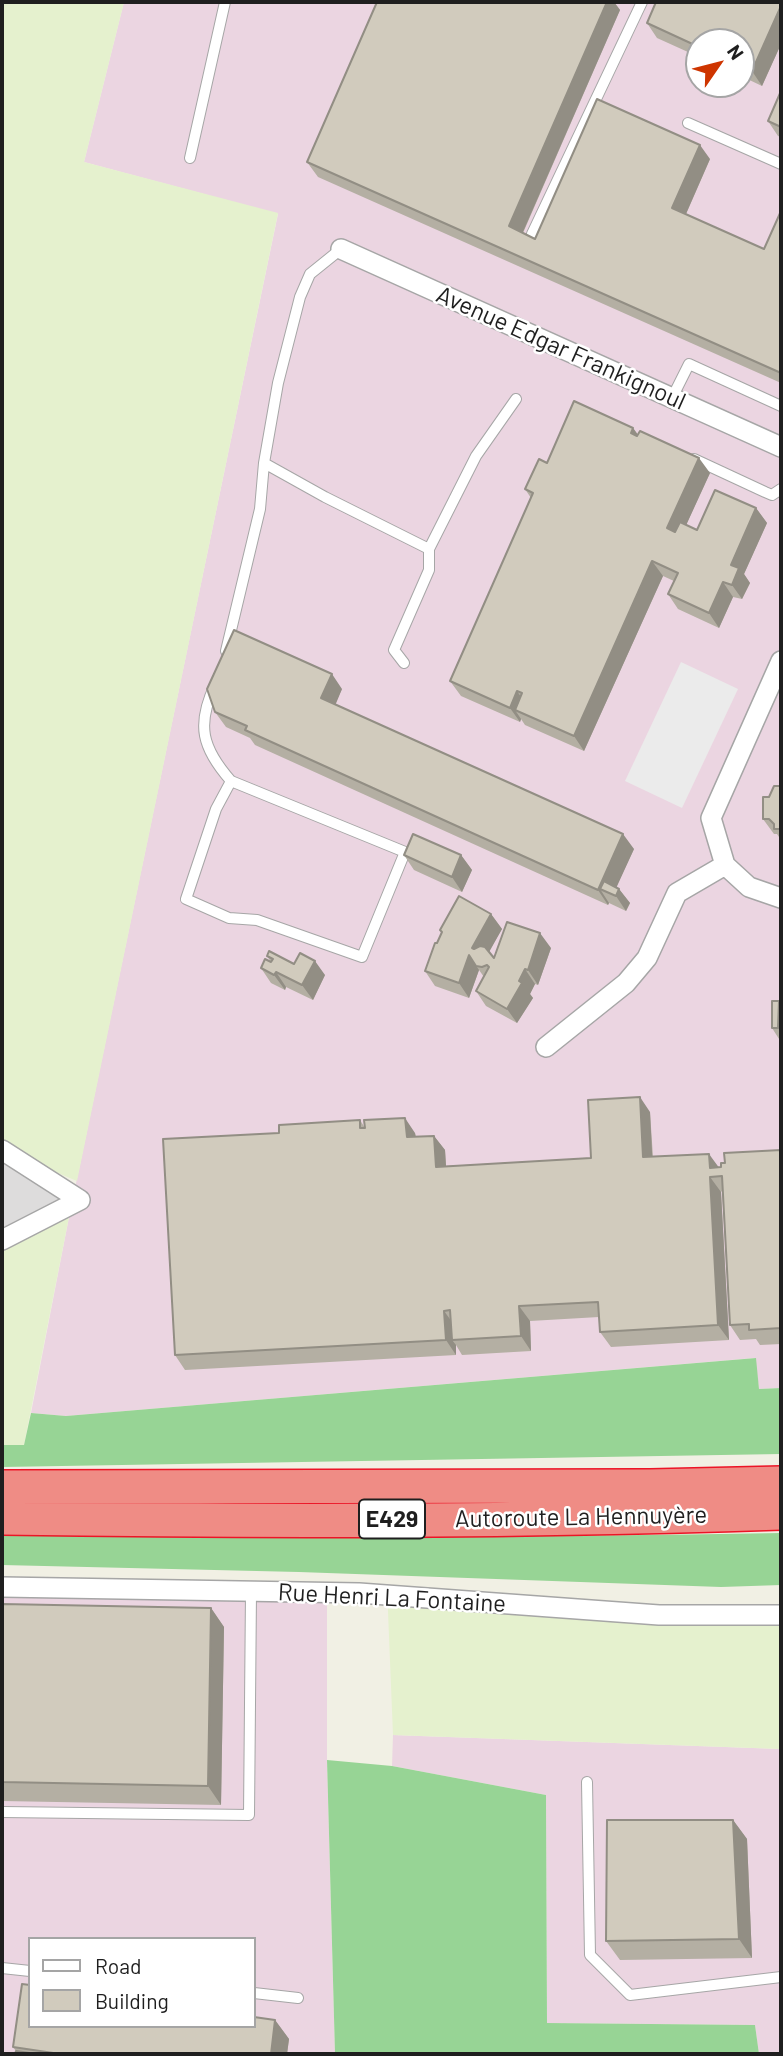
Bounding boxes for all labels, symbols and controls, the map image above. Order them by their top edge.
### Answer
north arrow [685,28,755,98]
text: N [723,40,749,64]
street label: Avenue Edgar Frankignoul [432,280,690,416]
road number: E429 [359,1500,425,1538]
street label: Autoroute La Hennuyère [455,1500,707,1534]
street label: Rue Henri La Fontaine [277,1578,507,1618]
legend [28,1937,256,2028]
text: Road [95,1953,141,1978]
text: Building [95,1988,169,2013]

